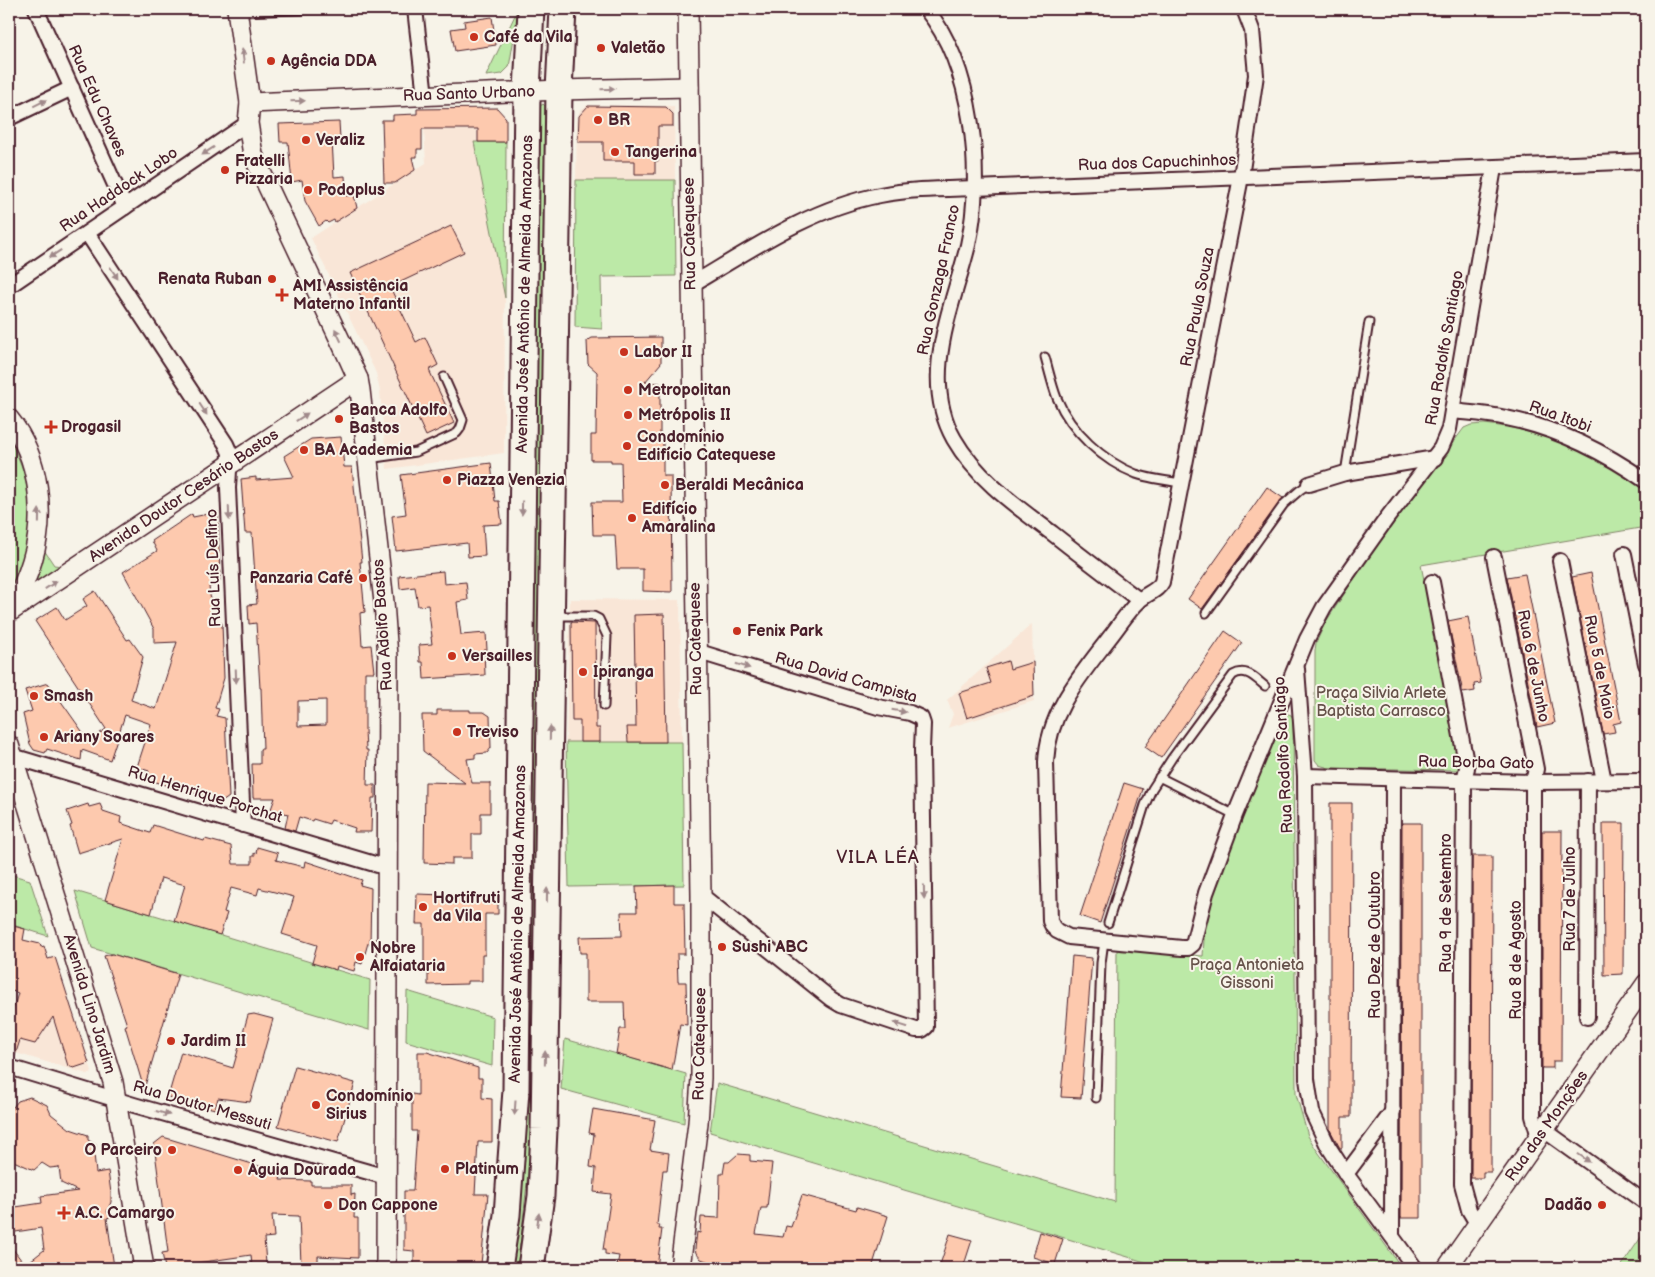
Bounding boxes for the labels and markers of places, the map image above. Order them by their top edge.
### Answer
place label: Café da Vila [484,28,573,47]
marker: Café da Vila [468,31,480,43]
place label: Valetão [611,39,665,58]
marker: Valetão [595,42,607,54]
place label: Agência DDA [280,52,377,71]
marker: Agência DDA [265,55,277,67]
place label: BR [608,111,630,130]
marker: BR [592,114,604,126]
place label: Veraliz [316,131,365,150]
marker: Veraliz [300,134,312,146]
place label: Tangerina [625,143,697,162]
marker: Tangerina [609,146,621,158]
place label: Fratelli Pizzaria [235,152,293,189]
marker: Fratelli Pizzaria [219,164,231,176]
place label: Podoplus [318,181,385,200]
marker: Podoplus [302,184,314,196]
place label: Renata Ruban [158,270,262,289]
marker: Renata Ruban [266,273,278,285]
place label: AMI Assistência Materno Infantil [292,277,410,314]
marker: AMI Assistência Materno Infantil [275,288,289,302]
place label: Labor II [634,343,692,362]
marker: Labor II [618,346,630,358]
place label: Metropolitan [638,381,731,400]
marker: Metropolitan [622,384,634,396]
place label: Banca Adolfo Bastos [349,401,448,438]
place label: Metrópolis II [638,406,731,425]
marker: Metrópolis II [622,409,634,421]
marker: Banca Adolfo Bastos [333,413,345,425]
place label: Drogasil [61,418,121,437]
marker: Drogasil [45,421,57,433]
place label: Condomínio Edifício Catequese [637,428,776,465]
marker: Condomínio Edifício Catequese [621,440,633,452]
place label: BA Academia [314,441,412,460]
marker: BA Academia [298,444,310,456]
place label: Piazza Venezia [457,471,565,490]
marker: Piazza Venezia [441,474,453,486]
place label: Beraldi Mecânica [675,476,804,495]
marker: Beraldi Mecânica [659,479,671,491]
place label: Edifício Amaralina [641,500,716,537]
marker: Edifício Amaralina [626,512,638,524]
place label: Panzaria Café [250,569,353,588]
marker: Panzaria Café [357,572,369,584]
place label: Fenix Park [747,622,823,641]
marker: Fenix Park [731,625,743,637]
place label: Versailles [462,647,532,666]
marker: Versailles [446,650,458,662]
place label: Ipiranga [593,663,654,682]
marker: Ipiranga [577,666,589,678]
place label: Smash [44,687,93,706]
marker: Smash [28,690,40,702]
place label: Treviso [467,723,519,742]
marker: Treviso [451,726,463,738]
place label: Ariany Soares [53,728,154,747]
marker: Ariany Soares [38,731,50,743]
place label: Hortifruti da Vila [433,889,500,926]
marker: Hortifruti da Vila [417,901,429,913]
place label: Sushi ABC [732,938,808,957]
place label: Nobre Alfaiataria [369,939,445,976]
marker: Sushi ABC [716,941,728,953]
marker: Nobre Alfaiataria [354,951,366,963]
place label: Jardim II [181,1032,246,1051]
marker: Jardim II [165,1035,177,1047]
place label: Condomínio Sirius [326,1087,413,1124]
marker: Condomínio Sirius [310,1099,322,1111]
place label: O Parceiro [84,1141,162,1160]
marker: O Parceiro [166,1144,178,1156]
place label: Águia Dourada [247,1158,356,1180]
place label: Platinum [455,1160,519,1179]
marker: Platinum [439,1163,451,1175]
marker: Águia Dourada [232,1164,244,1176]
place label: Don Cappone [338,1196,438,1215]
place label: Dadão [1544,1196,1592,1215]
marker: Don Cappone [322,1199,334,1211]
marker: Dadão [1596,1199,1608,1211]
place label: A.C. Camargo [74,1204,175,1223]
marker: A.C. Camargo [57,1206,71,1220]

